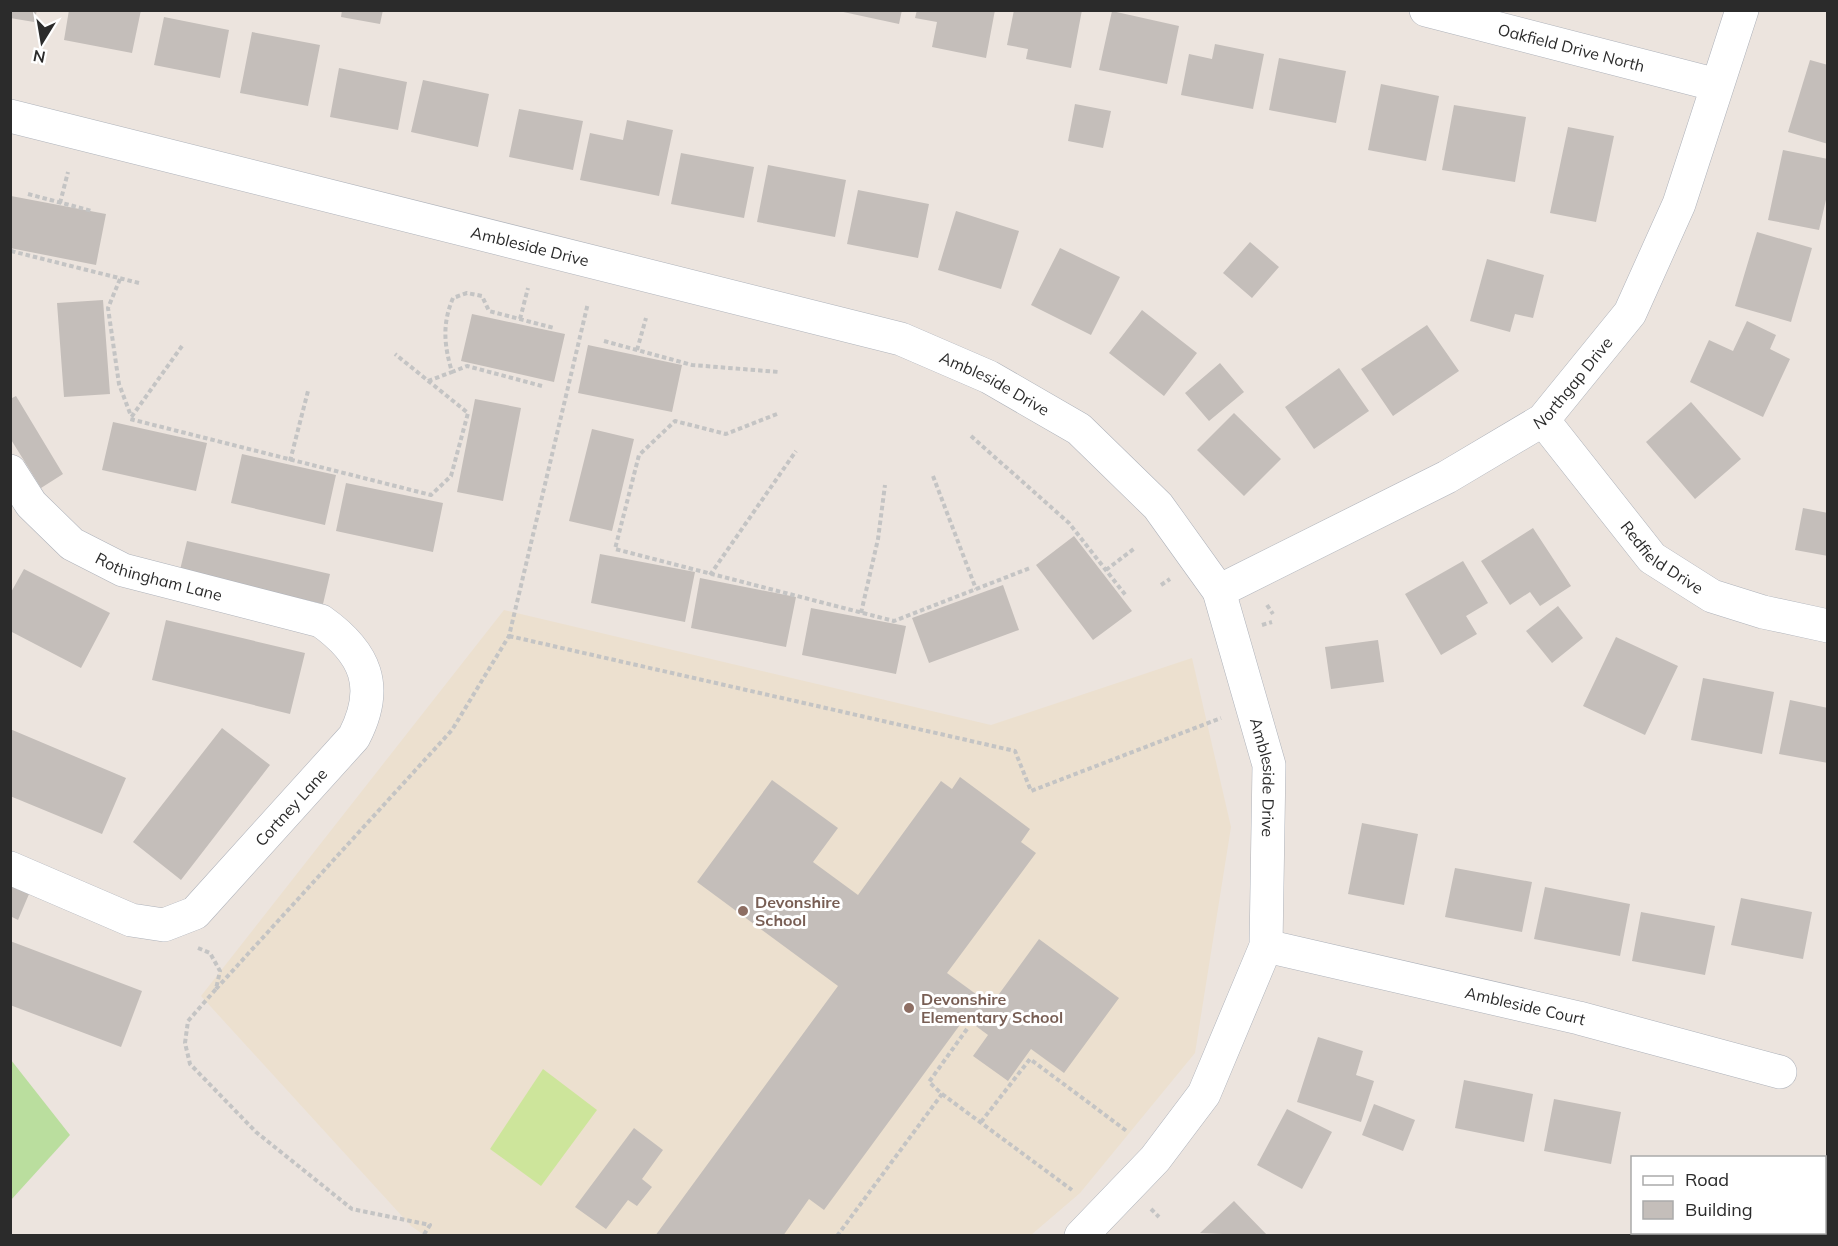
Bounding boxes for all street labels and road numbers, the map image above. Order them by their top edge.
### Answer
street label: Oakfield Drive North [1496,19,1647,76]
street label: Ambleside Drive [469,222,591,271]
street label: Northgap Drive [1530,333,1617,433]
street label: Ambleside Drive [937,347,1053,420]
street label: Redfield Drive [1617,517,1707,598]
street label: Rothingham Lane [92,548,224,605]
street label: Ambleside Drive [1246,715,1279,837]
street label: Cortney Lane [251,764,331,850]
street label: Ambleside Court [1463,982,1588,1029]

